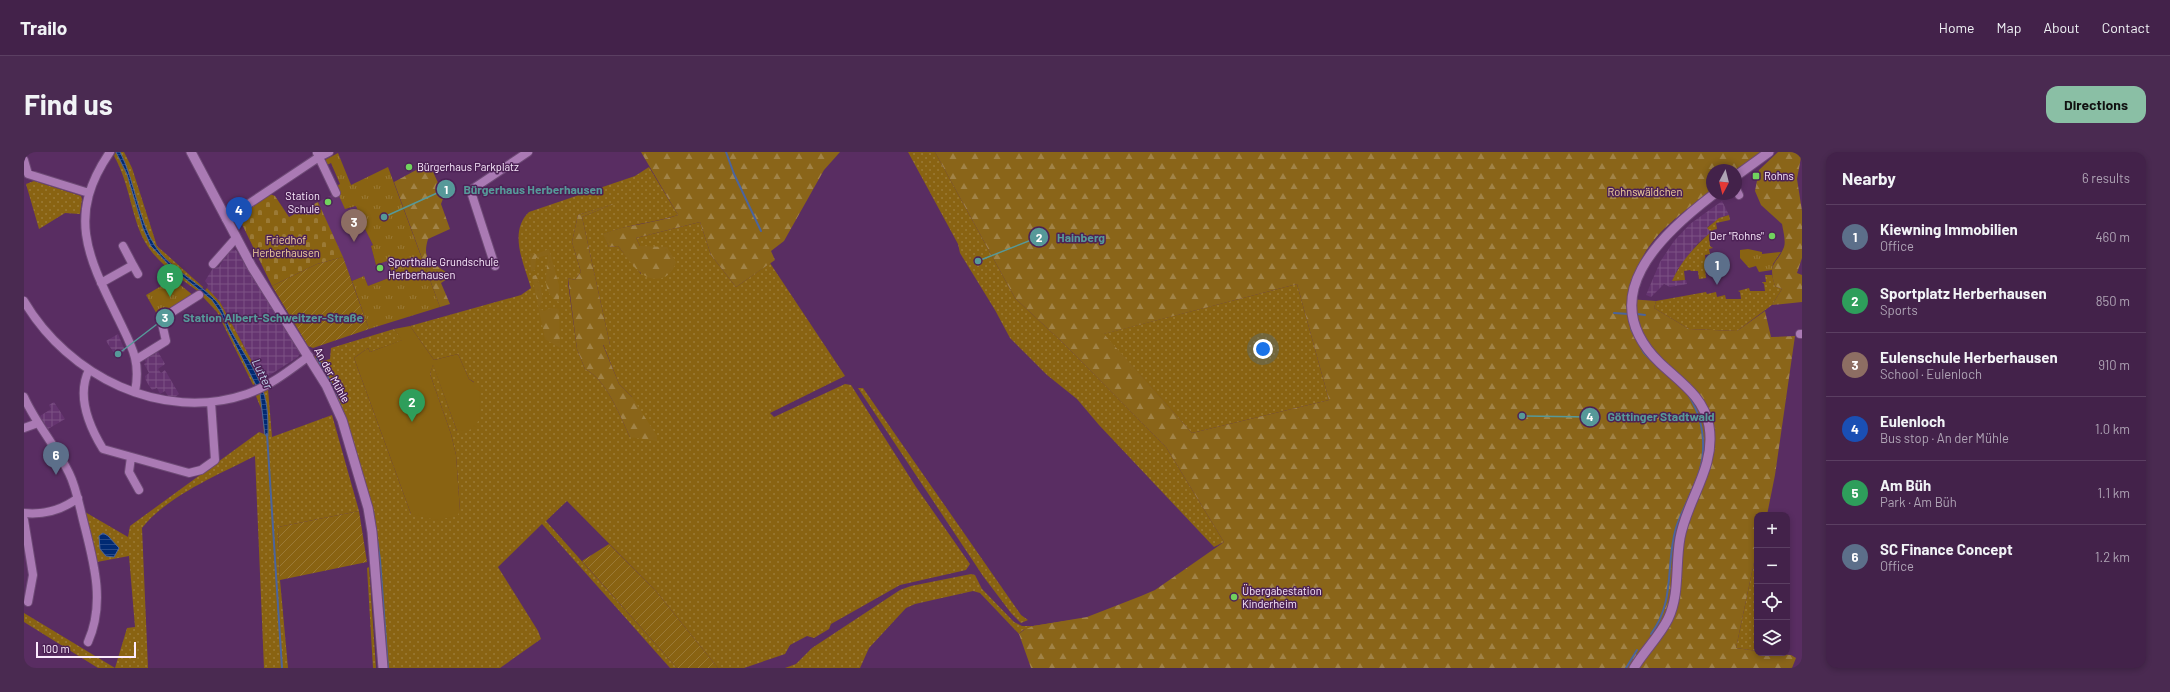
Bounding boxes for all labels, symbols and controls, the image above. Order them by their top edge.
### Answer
text: Trailo [20,16,67,39]
text: Home [1939,19,1975,36]
text: Map [1997,19,2021,36]
text: About [2043,19,2080,36]
text: Contact [2102,19,2150,36]
button: Directions [2046,86,2146,123]
text: Find us [24,87,113,121]
place label: Bürgerhaus Parkplatz [417,160,519,173]
marker: Bürgerhaus Parkplatz [404,162,414,172]
north arrow [1706,164,1742,200]
text: Nearby [1842,168,1896,188]
place label: Rohns [1764,169,1794,182]
text: 6 results [2082,170,2130,186]
marker: Rohns [1751,171,1761,181]
callout: Bürgerhaus Herberhausen [436,177,611,201]
text: 1 [444,182,448,196]
text: Bürgerhaus Herberhausen [463,182,603,196]
park label: Rohnswäldchen [1608,185,1682,198]
place label: Station Schule [285,189,320,215]
pin: 4 [226,197,252,230]
marker: Station Schule [323,197,333,207]
pin: 3 [341,209,367,242]
text: Kiewning Immobilien [1880,220,2018,238]
callout: Hainberg [1029,225,1113,249]
place label: Der "Rohns" [1710,229,1764,242]
text: 1 [1853,229,1857,245]
text: 460 m [2095,229,2130,245]
text: 2 [1036,230,1043,244]
text: Hainberg [1057,230,1105,244]
marker: Der "Rohns" [1767,231,1777,241]
park label: Friedhof Herberhausen [252,233,320,259]
text: Office [1880,238,1914,254]
pin: 1 [1704,252,1730,285]
place label: Sporthalle Grundschule Herberhausen [388,255,499,281]
marker: Sporthalle Grundschule Herberhausen [375,263,385,273]
pin: 5 [157,264,183,297]
text: Sportplatz Herberhausen [1880,284,2047,302]
text: 2 [1851,293,1859,309]
text: 850 m [2096,293,2130,309]
text: Sports [1880,302,1918,318]
callout: Station Albert-Schweitzer-Straße [155,306,371,330]
text: 3 [162,310,168,324]
text: Station Albert-Schweitzer-Straße [183,310,363,324]
your location [1253,339,1273,359]
street label: An der Mühle [312,345,353,405]
text: Eulenschule Herberhausen [1880,348,2058,366]
water label: Lutter [250,356,276,392]
text: 3 [1851,357,1859,373]
text: 910 m [2098,357,2130,373]
text: School · Eulenloch [1880,366,1982,382]
pin: 2 [399,389,425,422]
callout: Göttinger Stadtwald [1580,405,1723,429]
text: 4 [1586,409,1594,423]
text: Göttinger Stadtwald [1607,409,1715,423]
text: Eulenloch [1880,412,1945,430]
text: 4 [1851,421,1859,437]
text: 1.0 km [2095,421,2130,437]
text: Bus stop · An der Mühle [1880,430,2009,446]
pin: 6 [43,442,69,475]
text: Am Büh [1880,476,1931,494]
text: 5 [1851,485,1859,501]
text: 1.1 km [2097,485,2130,501]
text: Park · Am Büh [1880,494,1957,510]
map controls [1754,512,1790,656]
button: + [1754,512,1790,548]
text: SC Finance Concept [1880,540,2013,558]
button: − [1754,548,1790,584]
text: 6 [1852,549,1858,565]
text: 1.2 km [2095,549,2130,565]
text: Office [1880,558,1914,574]
place label: Übergabestation Kinderheim [1242,583,1322,610]
button: locate [1754,584,1790,620]
marker: Übergabestation Kinderheim [1229,592,1239,602]
button: layers [1754,620,1790,656]
scale bar [36,640,136,659]
text: 100 m [42,642,70,655]

